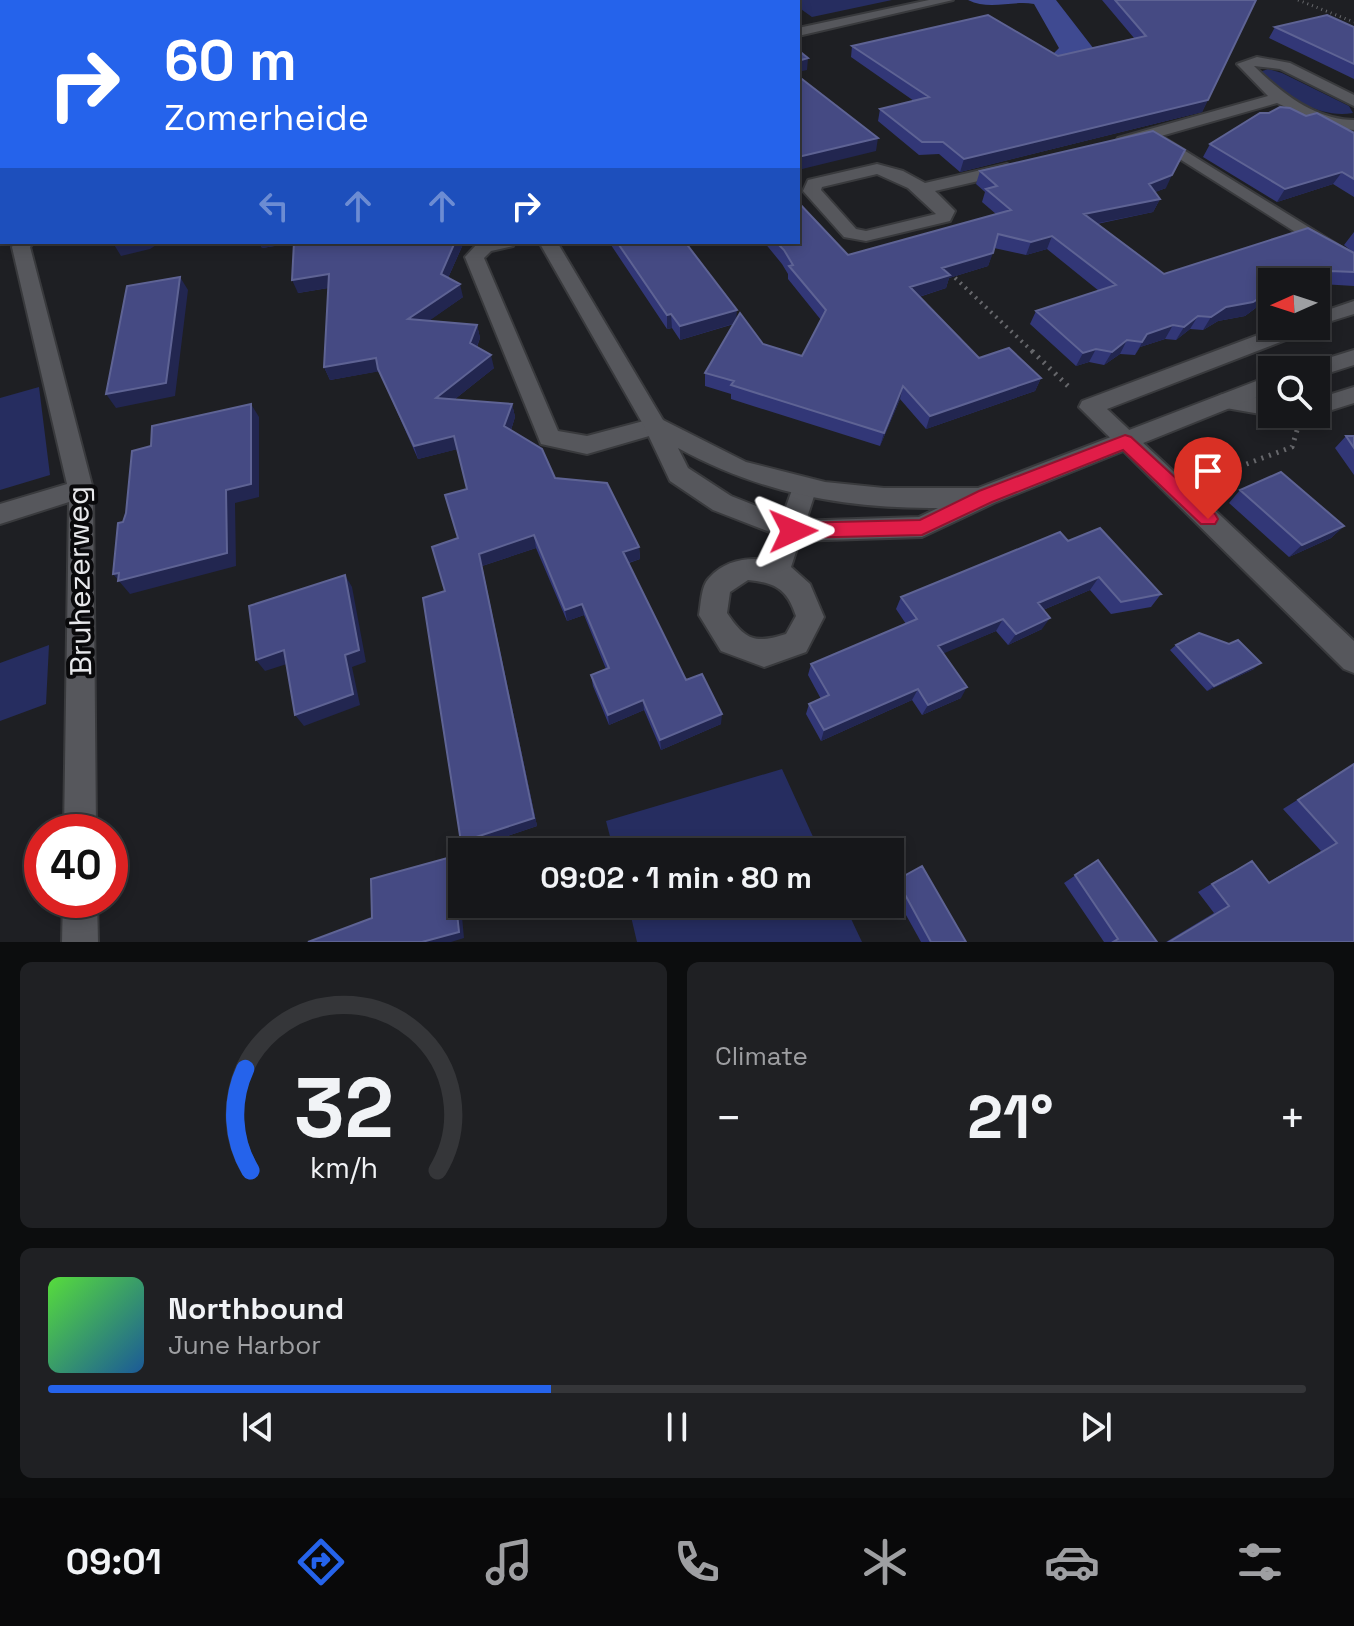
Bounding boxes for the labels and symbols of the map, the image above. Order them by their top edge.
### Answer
north arrow [1258,268,1330,340]
pin [1174,437,1242,519]
street label: Bruhezerweg [58,486,100,676]
position arrow [751,489,835,573]
speed limit sign: 40 [24,814,128,918]

